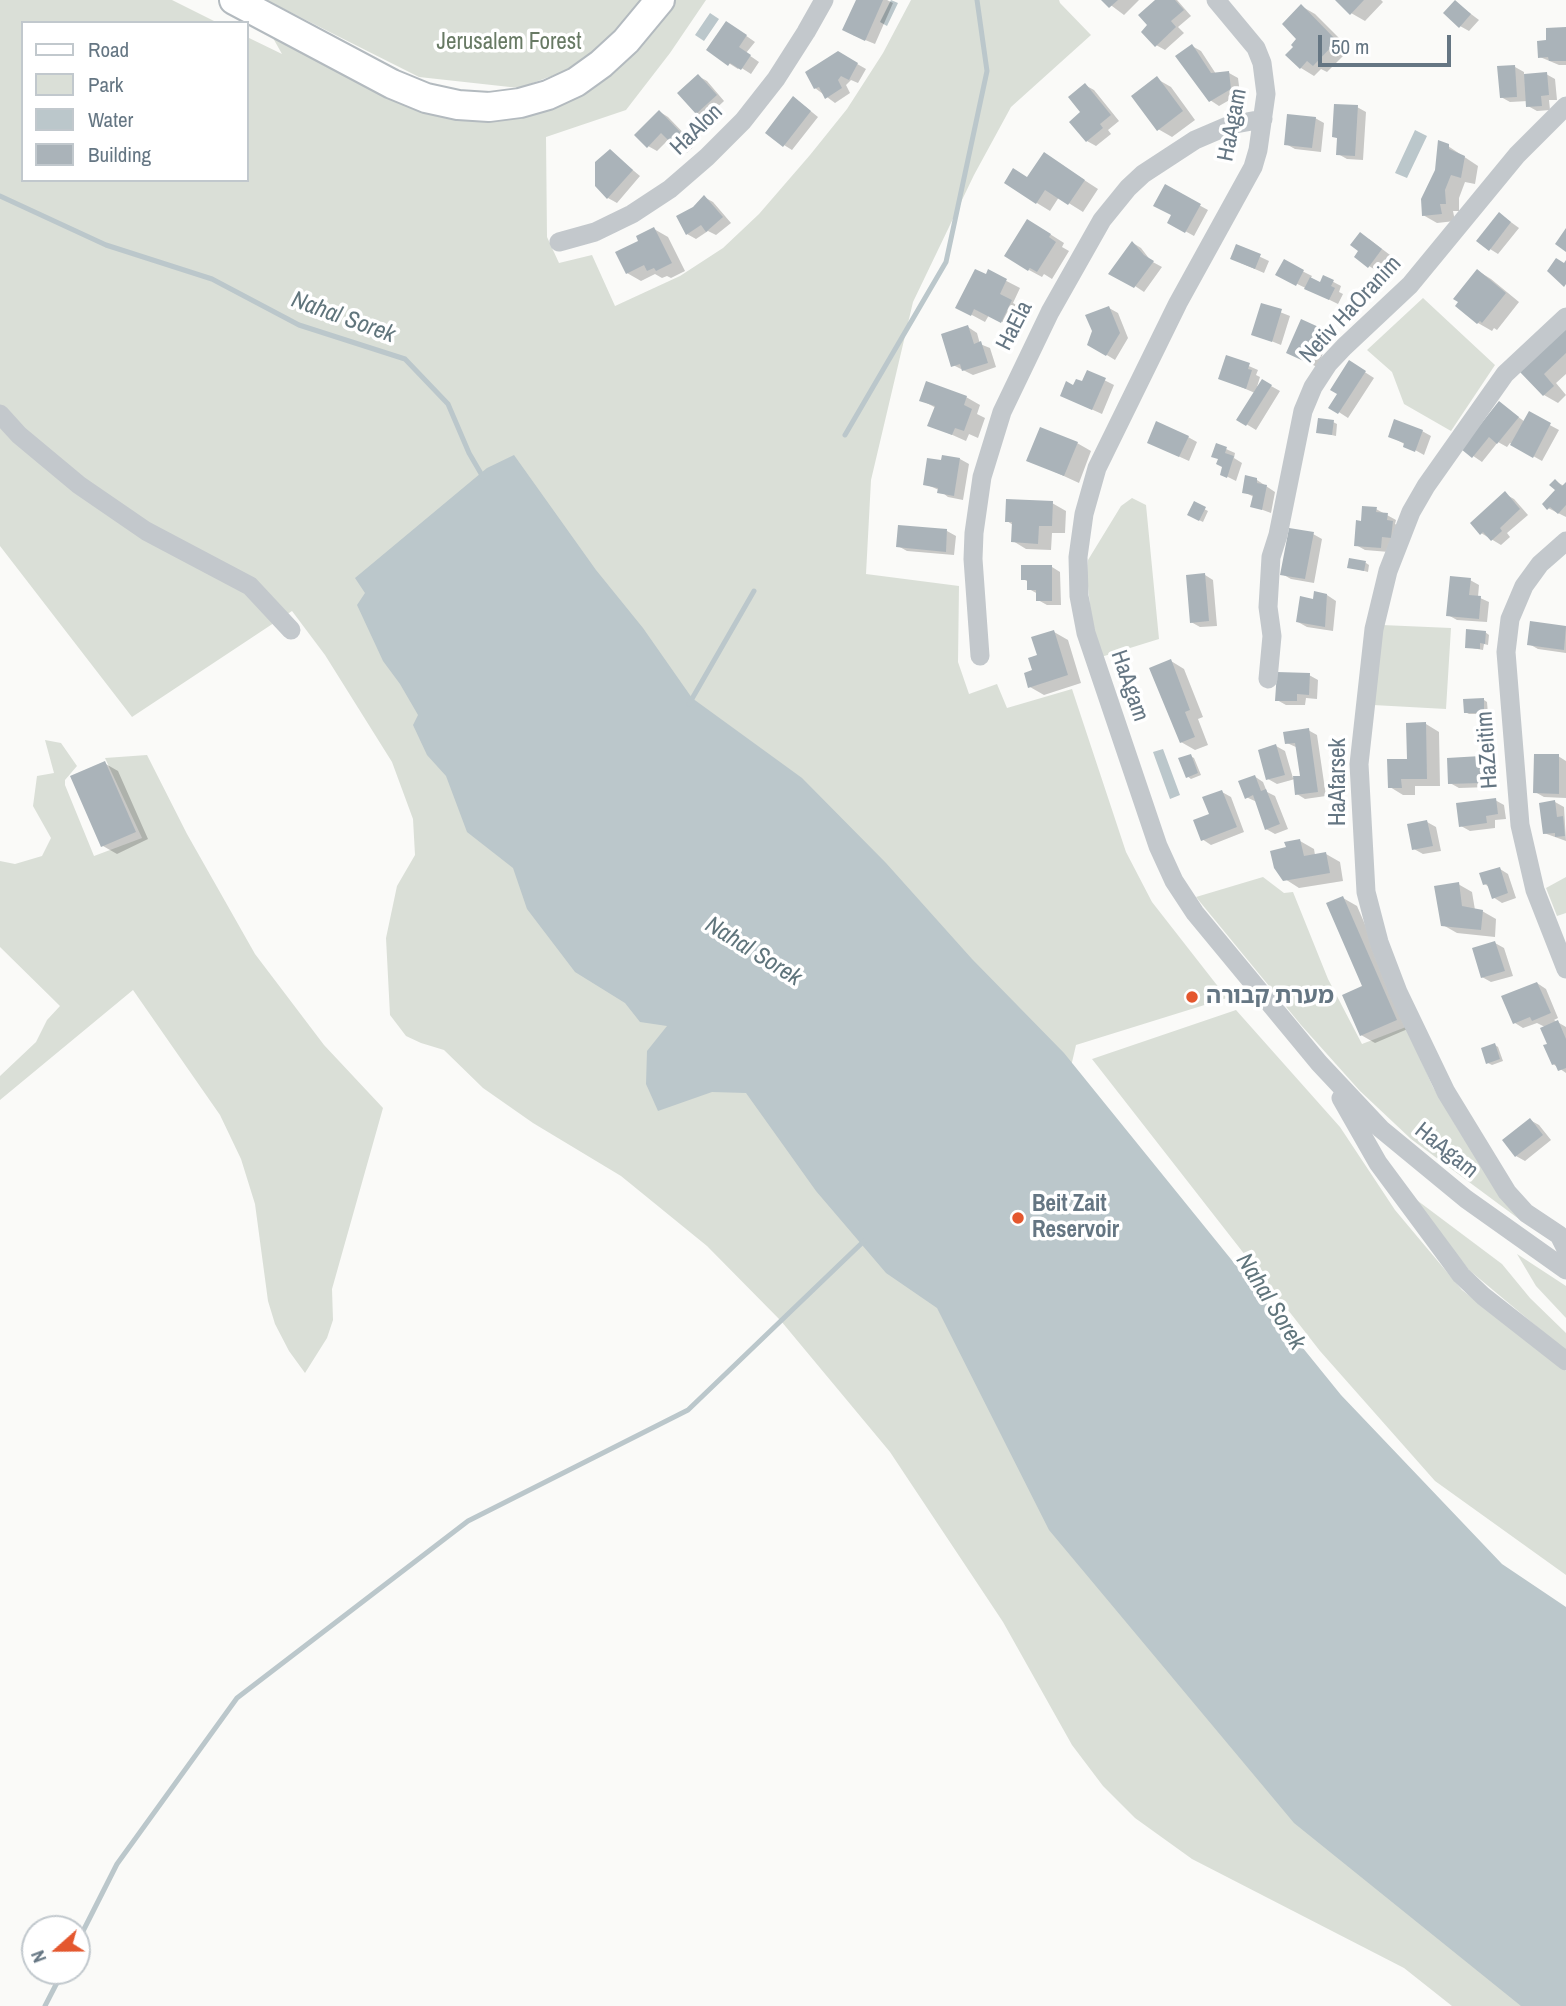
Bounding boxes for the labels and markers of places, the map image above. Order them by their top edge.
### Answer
place label: מערת קבורה [1206,983,1334,1011]
marker: מערת קבורה [1184,989,1200,1005]
place label: Beit Zait Reservoir [1032,1191,1119,1245]
marker: Beit Zait Reservoir [1010,1210,1026,1226]

